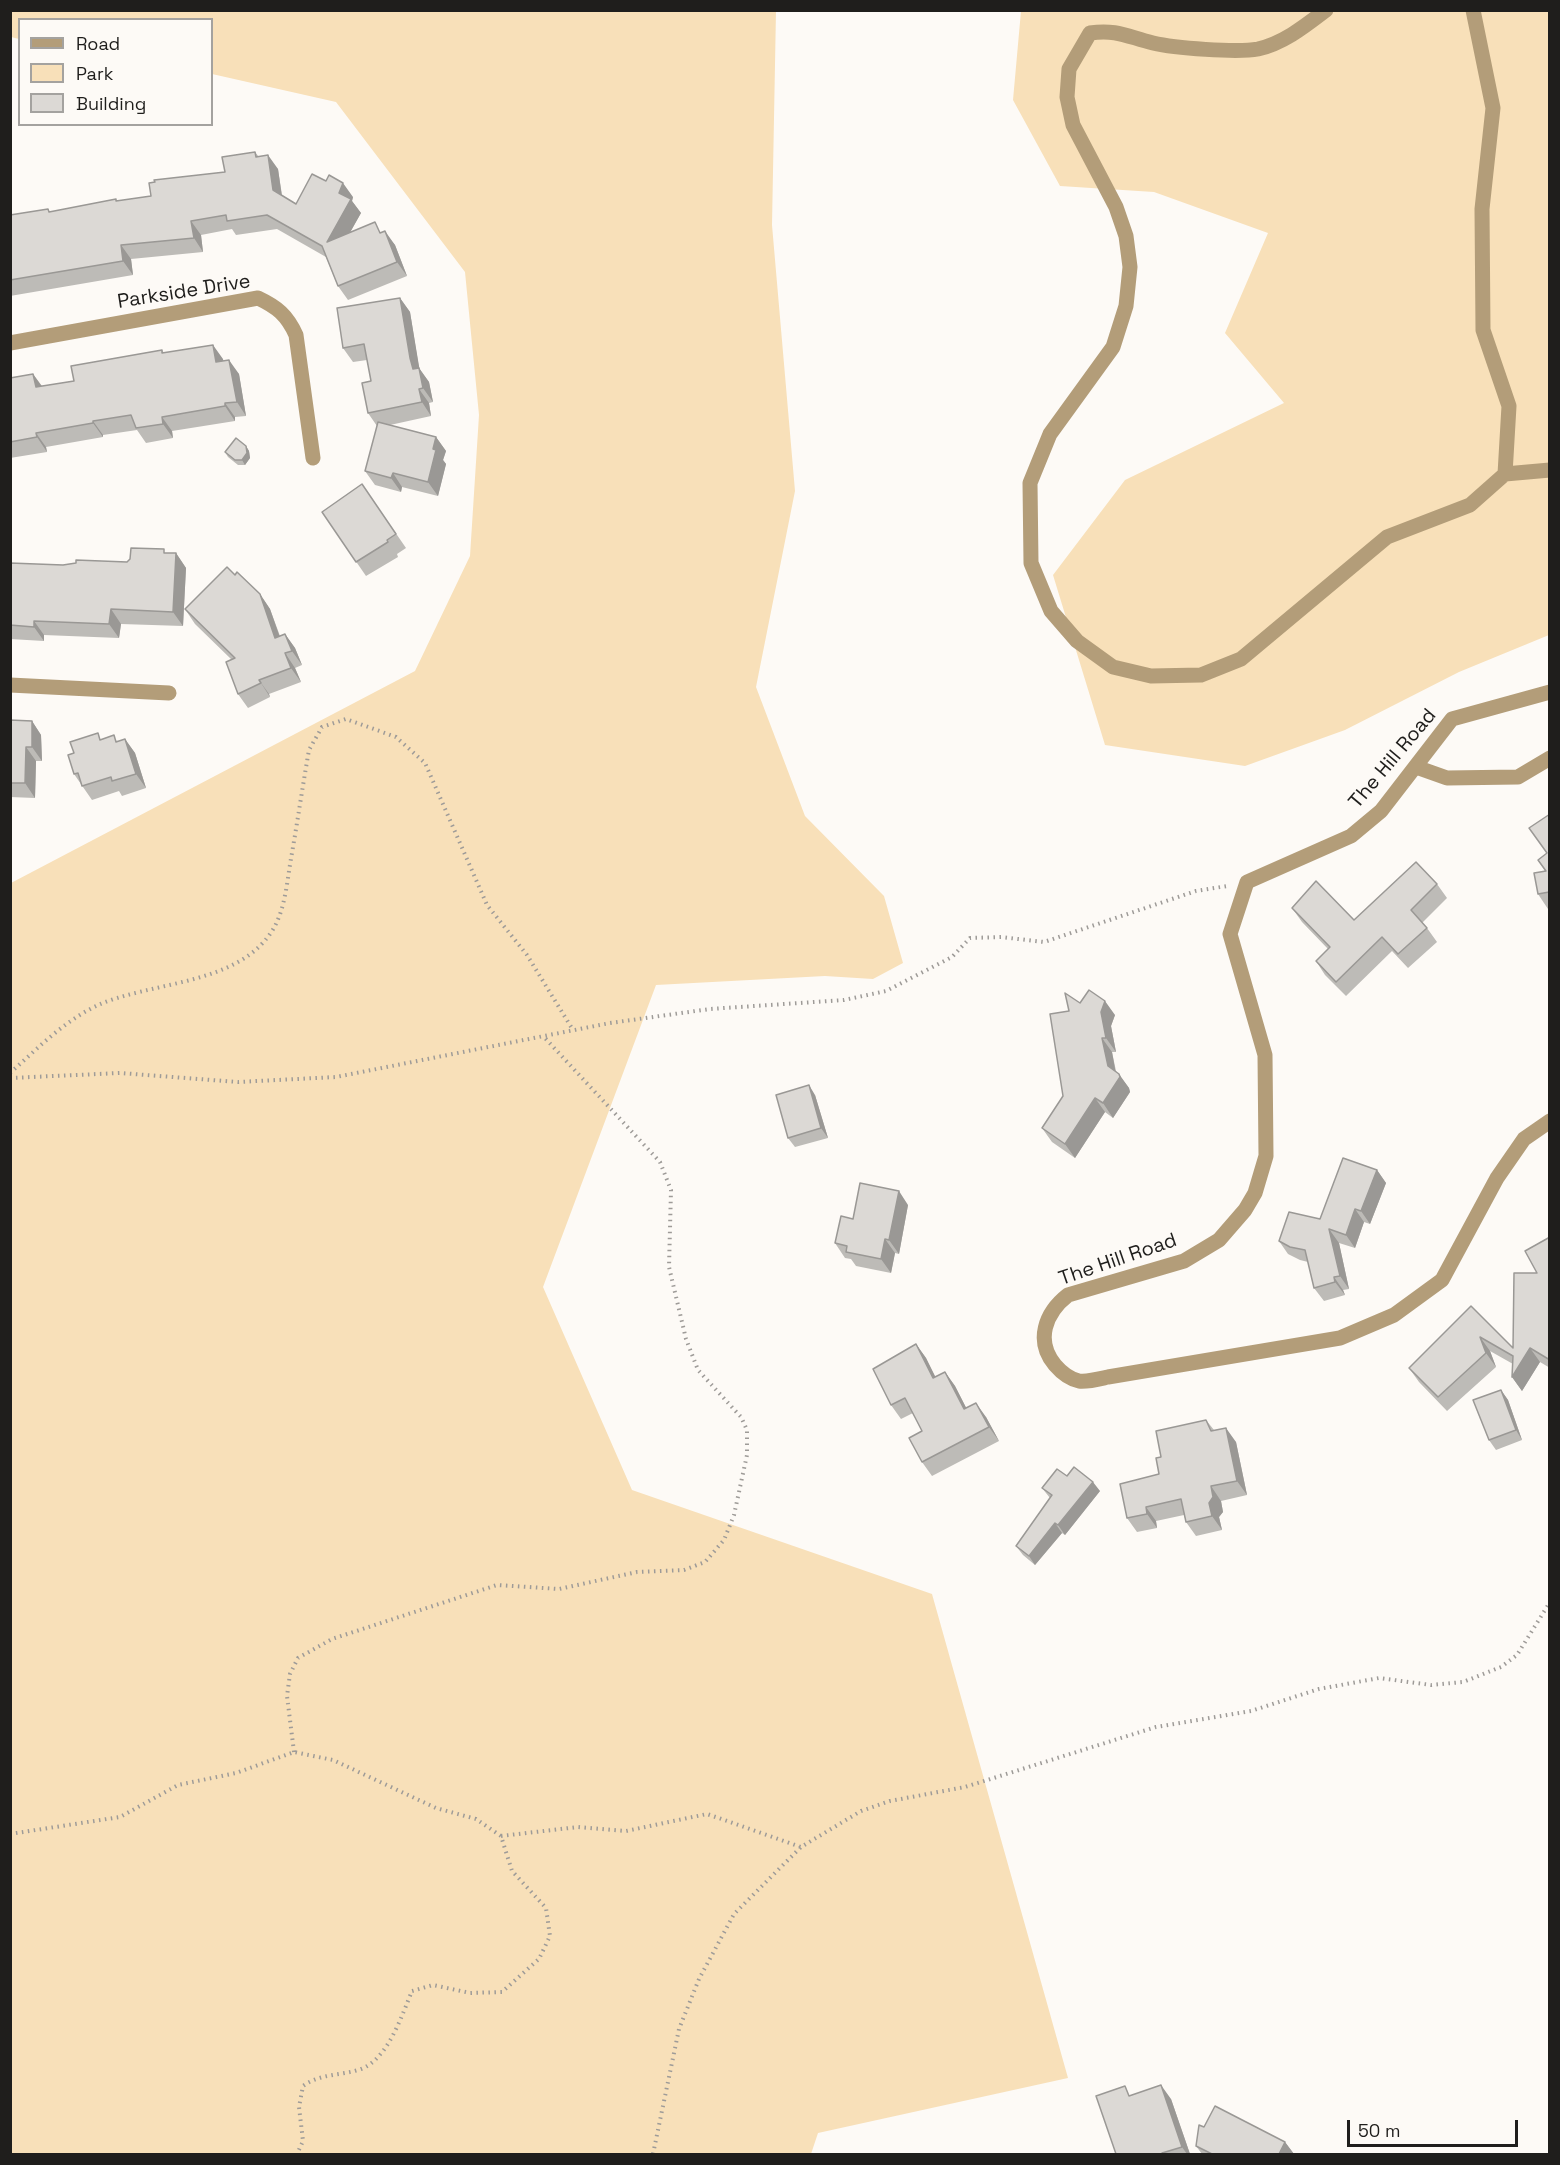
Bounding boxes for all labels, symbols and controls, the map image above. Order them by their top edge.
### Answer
legend [18,18,213,126]
text: Road [76,32,120,55]
text: Park [76,62,113,85]
text: Building [76,92,146,115]
street label: Parkside Drive [116,270,252,314]
street label: The Hill Road [1344,704,1442,814]
street label: The Hill Road [1056,1229,1180,1291]
scale bar [1350,2108,1521,2146]
text: 50 m [1358,2119,1400,2142]

